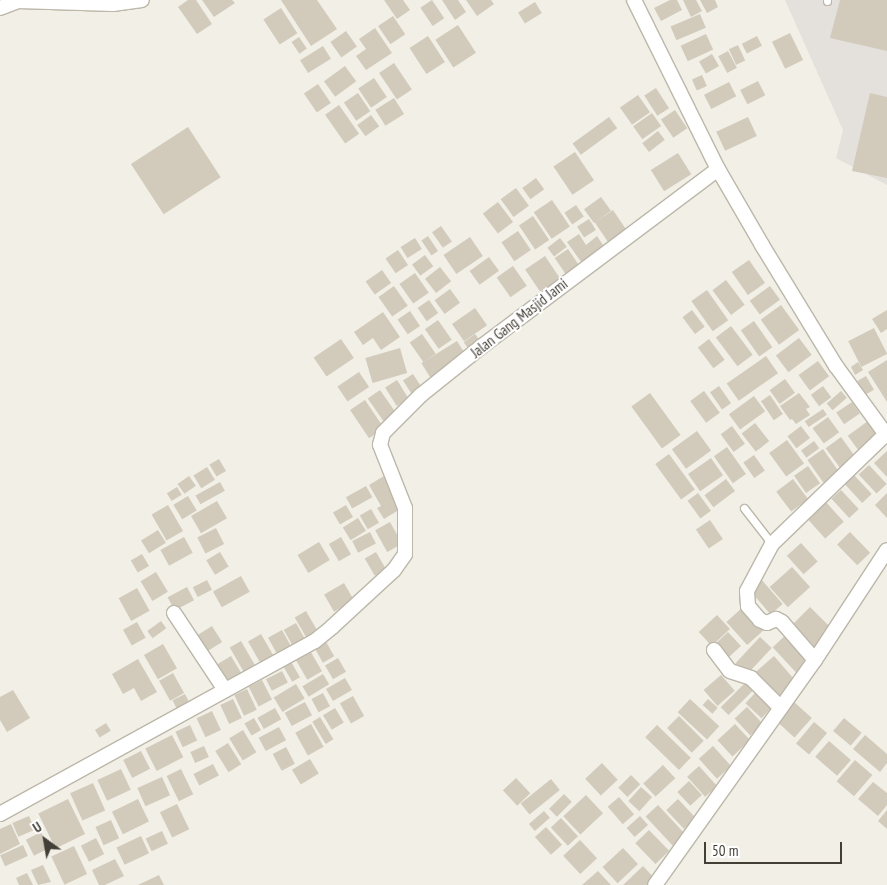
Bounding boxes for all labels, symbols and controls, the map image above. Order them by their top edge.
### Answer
street label: Jalan Gang Masjid Jami [467,275,571,361]
north arrow [20,815,70,865]
text: U [29,818,45,837]
scale bar [707,832,844,864]
text: 50 m [712,841,738,860]

